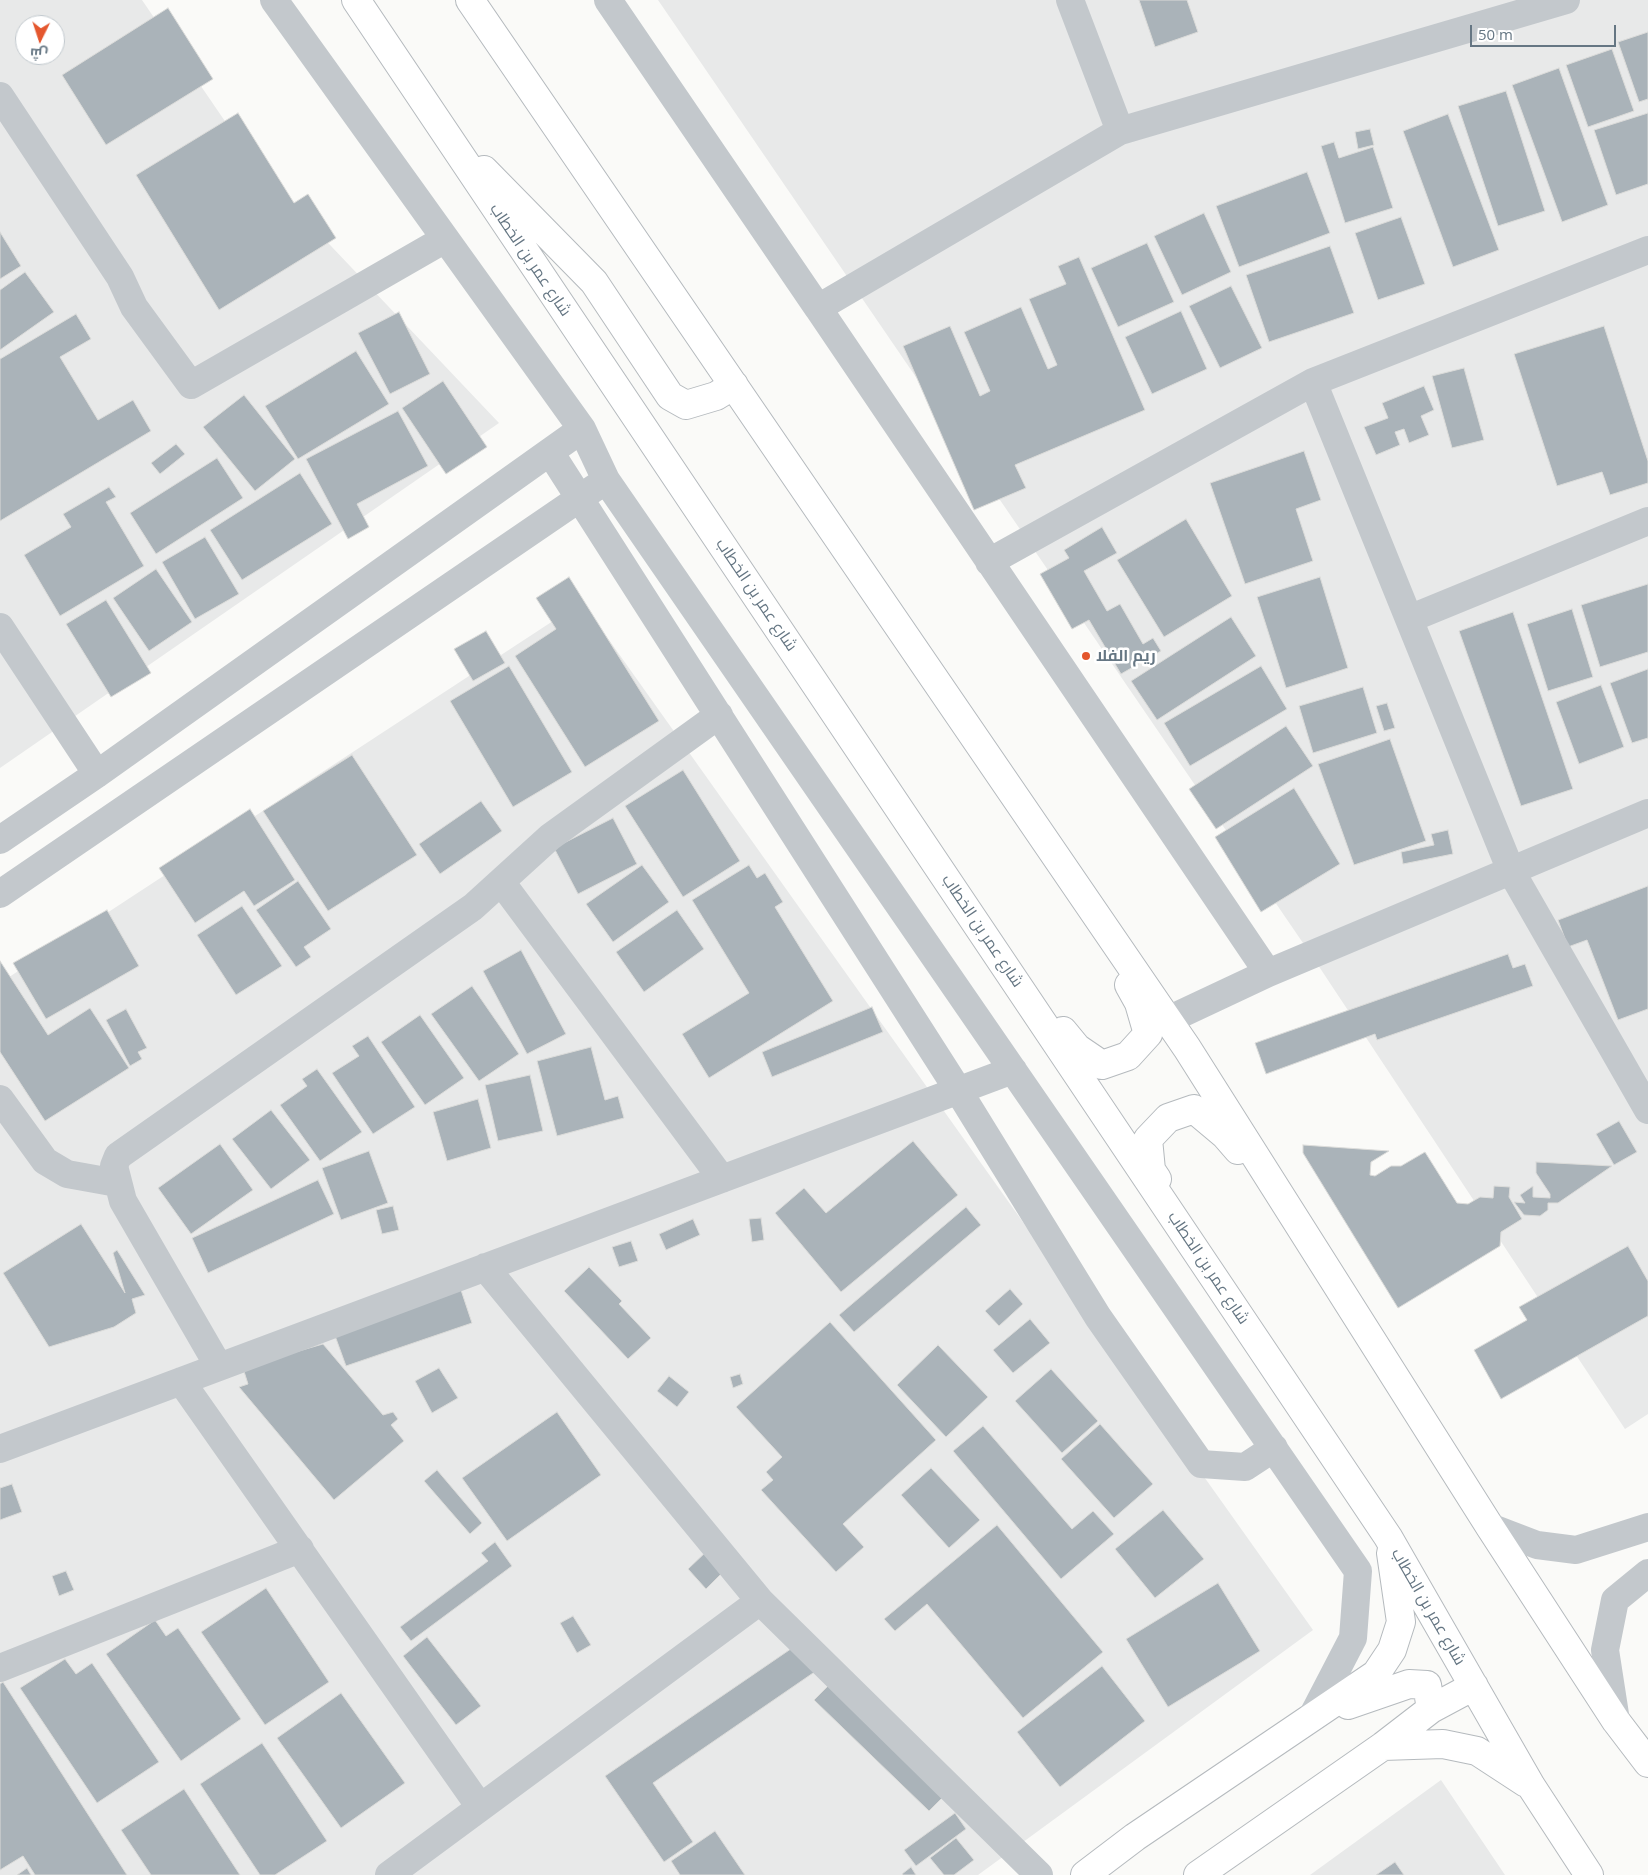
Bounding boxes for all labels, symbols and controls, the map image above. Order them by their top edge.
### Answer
north arrow [15,15,65,65]
scale bar [1473,15,1619,47]
text: 50 m [1478,24,1513,44]
text: ش [29,44,49,65]
street label: شارع عمر بن الخطاب [485,200,575,320]
street label: شارع عمر بن الخطاب [711,535,801,655]
place label: ريم الفلا [1096,646,1156,666]
marker: ريم الفلا [1080,650,1092,662]
street label: شارع عمر بن الخطاب [937,871,1027,991]
street label: شارع عمر بن الخطاب [1163,1208,1253,1328]
street label: شارع عمر بن الخطاب [1387,1545,1469,1669]

